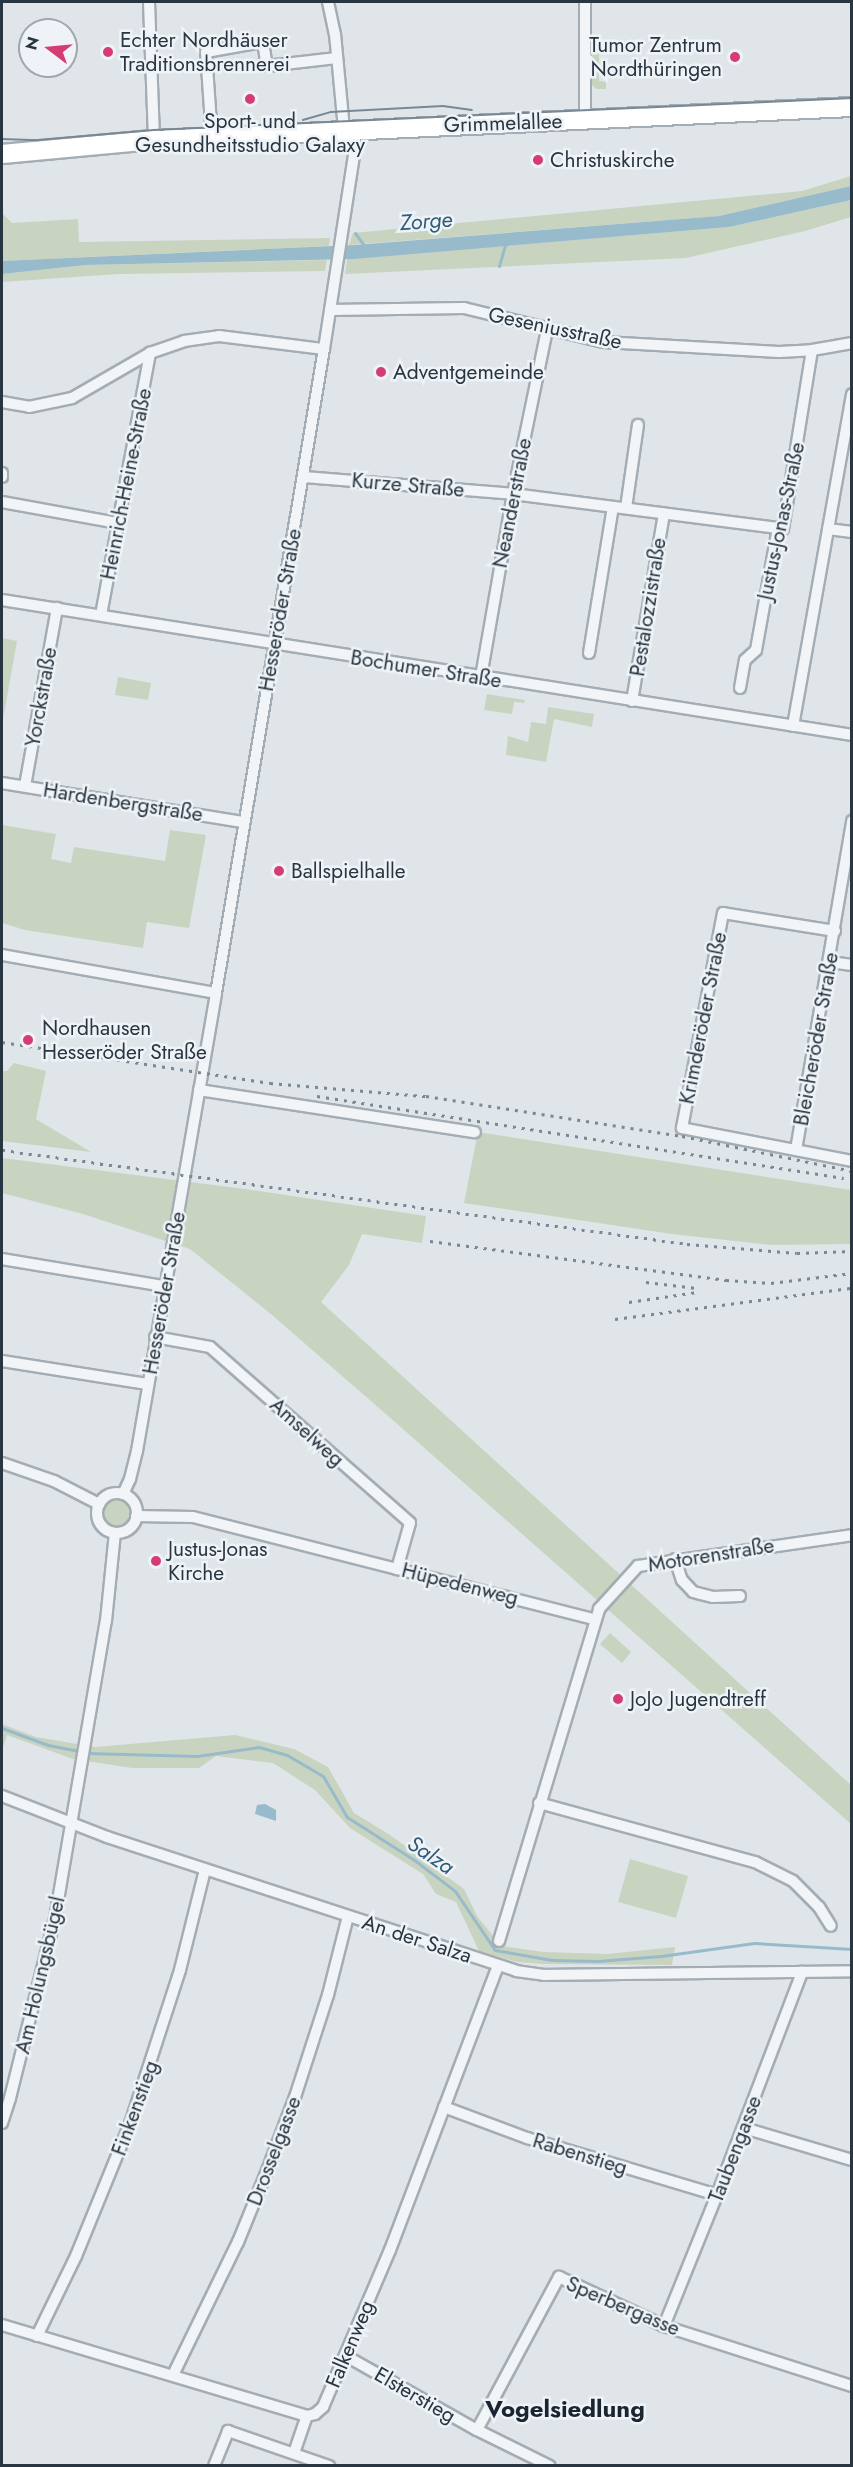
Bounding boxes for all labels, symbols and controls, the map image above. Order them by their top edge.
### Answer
north arrow [18,18,78,78]
place label: Echter Nordhäuser Traditionsbrennerei [120,27,290,77]
place label: Tumor Zentrum Nordthüringen [589,32,722,82]
text: N [19,34,45,53]
marker: Echter Nordhäuser Traditionsbrennerei [101,45,115,59]
marker: Tumor Zentrum Nordthüringen [726,48,744,66]
marker: Sport- und Gesundheitsstudio Galaxy [243,92,257,106]
place label: Sport- und Gesundheitsstudio Galaxy [135,108,365,158]
street label: Grimmelallee [443,108,563,138]
place label: Christuskirche [550,147,675,173]
marker: Christuskirche [531,153,545,167]
water label: Zorge [399,206,453,236]
street label: Geseniusstraße [486,302,624,354]
place label: Adventgemeinde [393,359,544,385]
marker: Adventgemeinde [374,365,388,379]
street label: Heinrich-Heine-Straße [95,386,157,582]
street label: Neanderstraße [487,436,537,570]
street label: Justus-Jonas-Straße [752,440,810,602]
street label: Kurze Straße [351,468,465,502]
street label: Hesseröder Straße [253,527,307,693]
street label: Pestalozzistraße [625,536,671,678]
street label: Yorckstraße [20,645,62,749]
street label: Bochumer Straße [349,645,503,693]
street label: Hardenbergstraße [41,777,205,827]
place label: Ballspielhalle [291,858,406,884]
marker: Ballspielhalle [272,864,286,878]
street label: Krimderöder Straße [674,930,732,1106]
street label: Bleicheröder Straße [788,950,844,1128]
place label: Nordhausen Hesseröder Straße [42,1015,207,1065]
marker: Nordhausen Hesseröder Straße [19,1031,37,1049]
street label: Hesseröder Straße [137,1210,191,1376]
street label: Amselweg [265,1392,349,1472]
street label: Motorenstraße [646,1533,776,1577]
place label: Justus-Jonas Kirche [168,1536,268,1586]
marker: Justus-Jonas Kirche [149,1554,163,1568]
street label: Hüpedenweg [399,1557,521,1611]
place label: JoJo Jugendtreff [630,1686,766,1712]
marker: JoJo Jugendtreff [611,1692,625,1706]
water label: Salza [403,1830,459,1880]
street label: Am Holungsbügel [10,1894,70,2056]
street label: An der Salza [359,1909,475,1969]
street label: Finkenstieg [106,2057,164,2159]
street label: Taubengasse [703,2092,767,2206]
street label: Drosselgasse [242,2093,306,2209]
street label: Rabenstieg [530,2128,630,2180]
street label: Sperbergasse [562,2271,684,2341]
street label: Falkenweg [320,2297,380,2391]
street label: Elsterstieg [370,2362,460,2428]
district label: Vogelsiedlung [485,2395,645,2423]

